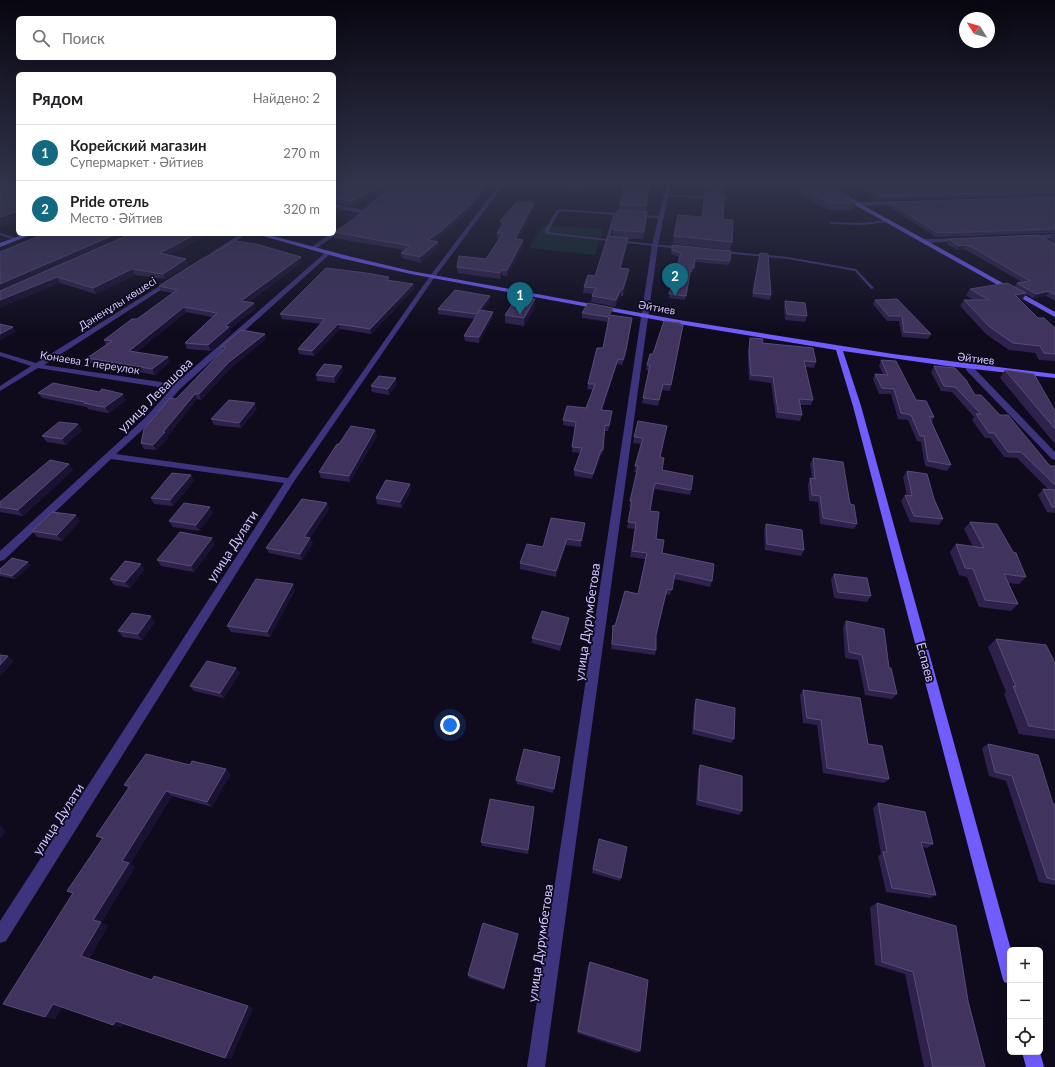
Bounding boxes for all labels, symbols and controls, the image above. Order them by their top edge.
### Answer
north arrow [959,12,995,48]
search box [16,16,336,60]
icon: search [30,27,52,49]
text: Поиск [62,29,105,47]
text: Рядом [32,88,83,109]
text: Найдено: 2 [253,90,320,106]
text: Корейский магазин [70,136,207,154]
text: 1 [41,145,49,161]
text: 270 m [283,145,320,161]
text: Супермаркет · Әйтиев [70,154,204,170]
text: Pride отель [70,192,149,210]
text: 2 [41,201,49,217]
text: 320 m [283,201,320,217]
text: Место · Әйтиев [70,210,163,226]
pin: 2 [662,263,688,296]
street label: Дәненұлы көшесі [76,274,159,332]
pin: 1 [507,282,533,315]
street label: Әйтиев [637,297,677,317]
street label: Конаева 1 переулок [39,348,141,376]
street label: Әйтиев [957,349,995,367]
street label: улица Левашова [114,354,196,436]
street label: улица Дулати [203,507,261,585]
street label: улица Дурумбетова [571,562,603,682]
street label: Еспаев [913,640,939,684]
your location [440,715,460,735]
street label: улица Дулати [29,780,87,858]
street label: улица Дурумбетова [524,883,556,1003]
map controls [1007,947,1043,1055]
button: + [1007,947,1043,983]
button: − [1007,983,1043,1019]
button: locate [1007,1019,1043,1055]

